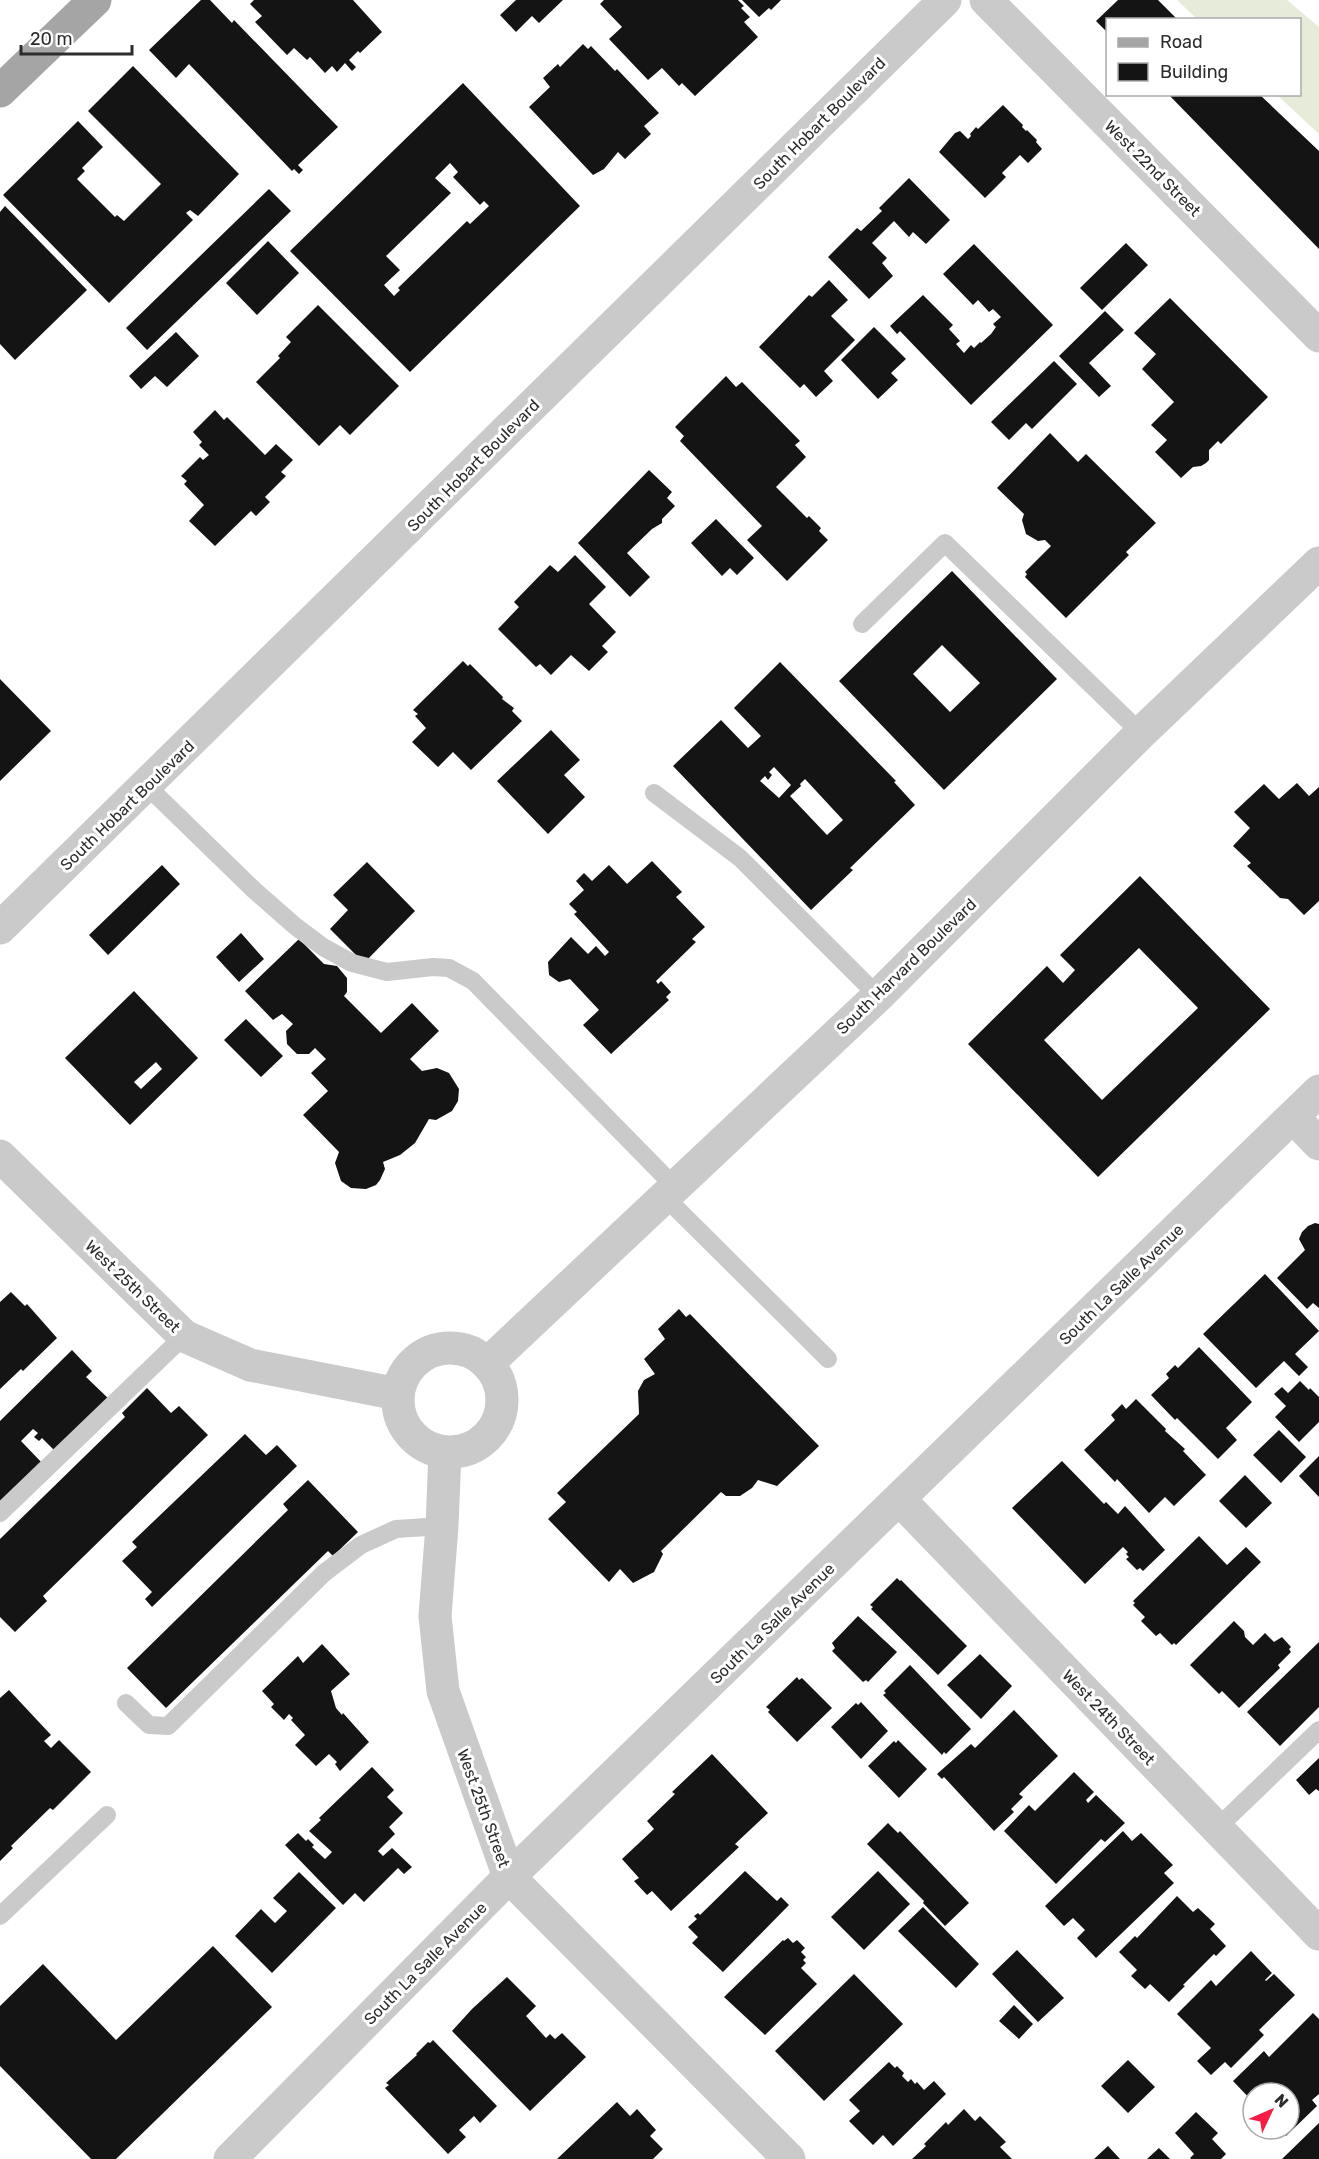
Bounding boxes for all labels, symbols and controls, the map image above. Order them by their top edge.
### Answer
scale bar [21,18,132,56]
legend [1106,18,1301,96]
text: 20 m [30,28,72,50]
text: Road [1160,31,1203,53]
street label: South Hobart Boulevard [749,53,889,193]
text: Building [1160,61,1228,83]
street label: West 22nd Street [1101,116,1205,220]
street label: South Hobart Boulevard [403,395,543,535]
street label: South Hobart Boulevard [56,736,198,874]
street label: South Harvard Boulevard [833,895,980,1038]
street label: South La Salle Avenue [1055,1220,1187,1349]
street label: West 25th Street [81,1236,184,1337]
street label: South La Salle Avenue [706,1559,838,1688]
street label: West 24th Street [1058,1666,1159,1769]
street label: West 25th Street [453,1746,514,1870]
street label: South La Salle Avenue [360,1898,491,2029]
north arrow [1241,2081,1301,2141]
text: N [1271,2090,1292,2112]

